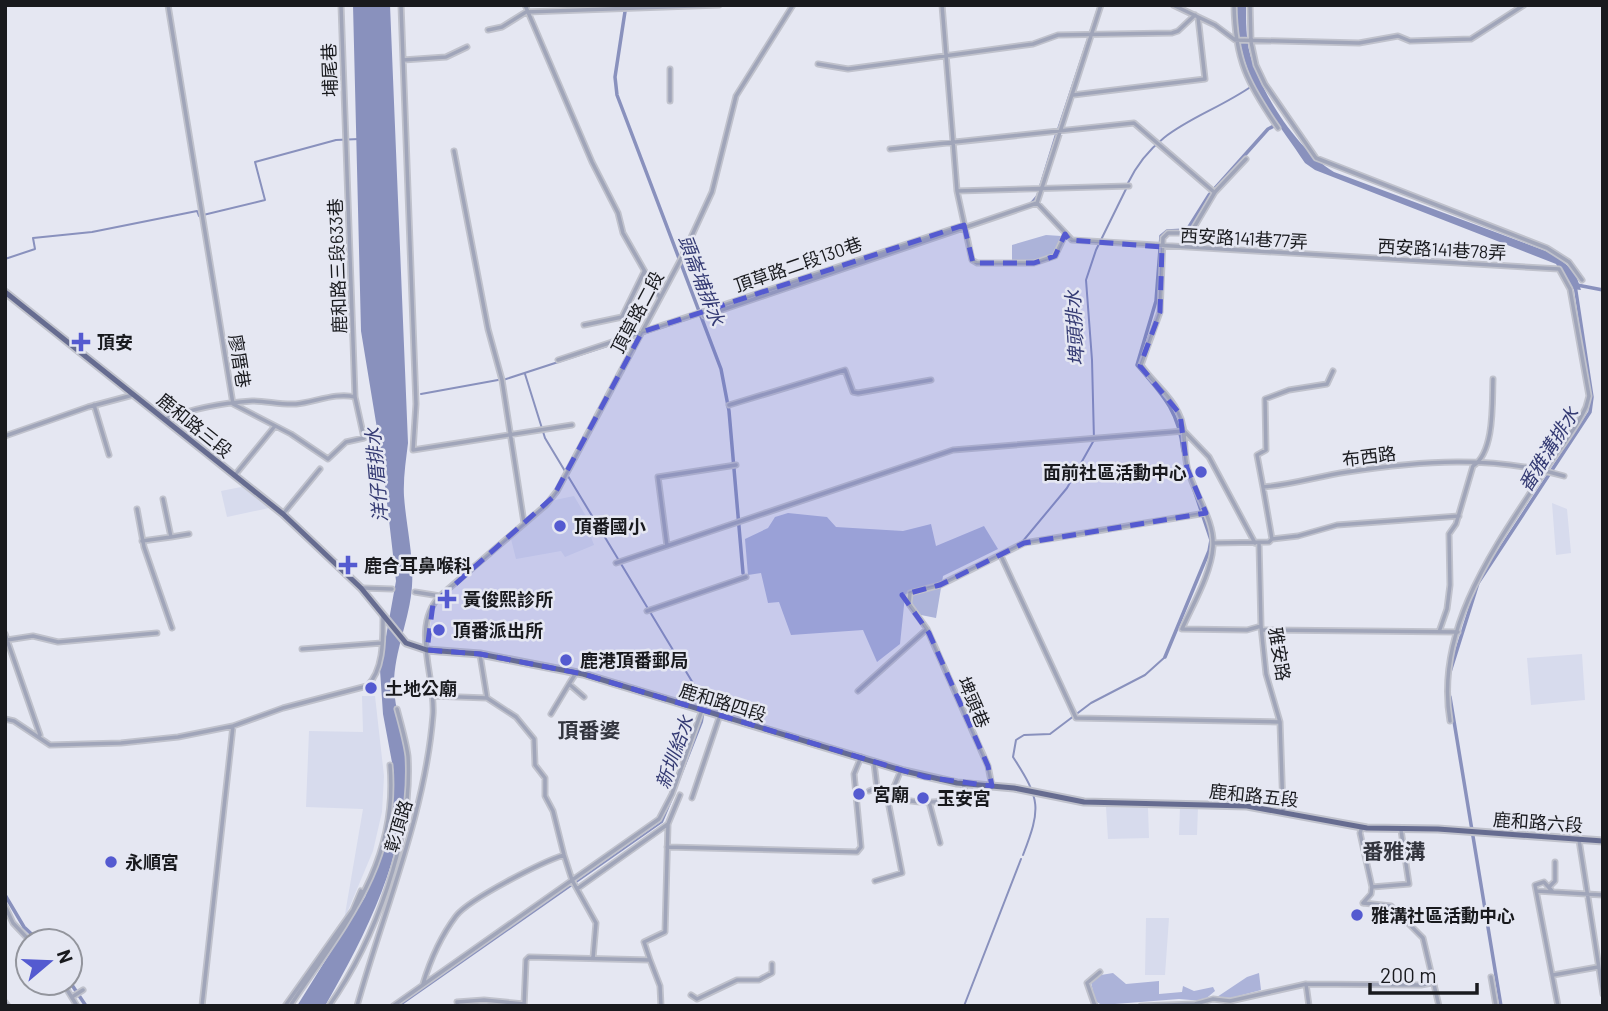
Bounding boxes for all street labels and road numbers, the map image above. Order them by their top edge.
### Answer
street label: 埔尾巷 [317,43,341,97]
street label: 鹿和路三段633巷 [324,198,350,334]
street label: 西安路141巷77弄 [1180,224,1308,252]
street label: 頂草路二段130巷 [731,232,865,296]
street label: 西安路141巷78弄 [1377,235,1507,263]
street label: 頂草路二段 [606,267,668,357]
street label: 廖厝巷 [225,333,255,389]
street label: 鹿和路三段 [153,388,237,462]
street label: 布西路 [1341,442,1397,470]
street label: 雅安路 [1265,626,1295,682]
street label: 埤頭巷 [953,673,995,731]
street label: 鹿和路四段 [677,678,769,726]
street label: 鹿和路五段 [1208,779,1300,811]
street label: 彰頂路 [380,797,416,855]
street label: 鹿和路六段 [1492,808,1584,836]

